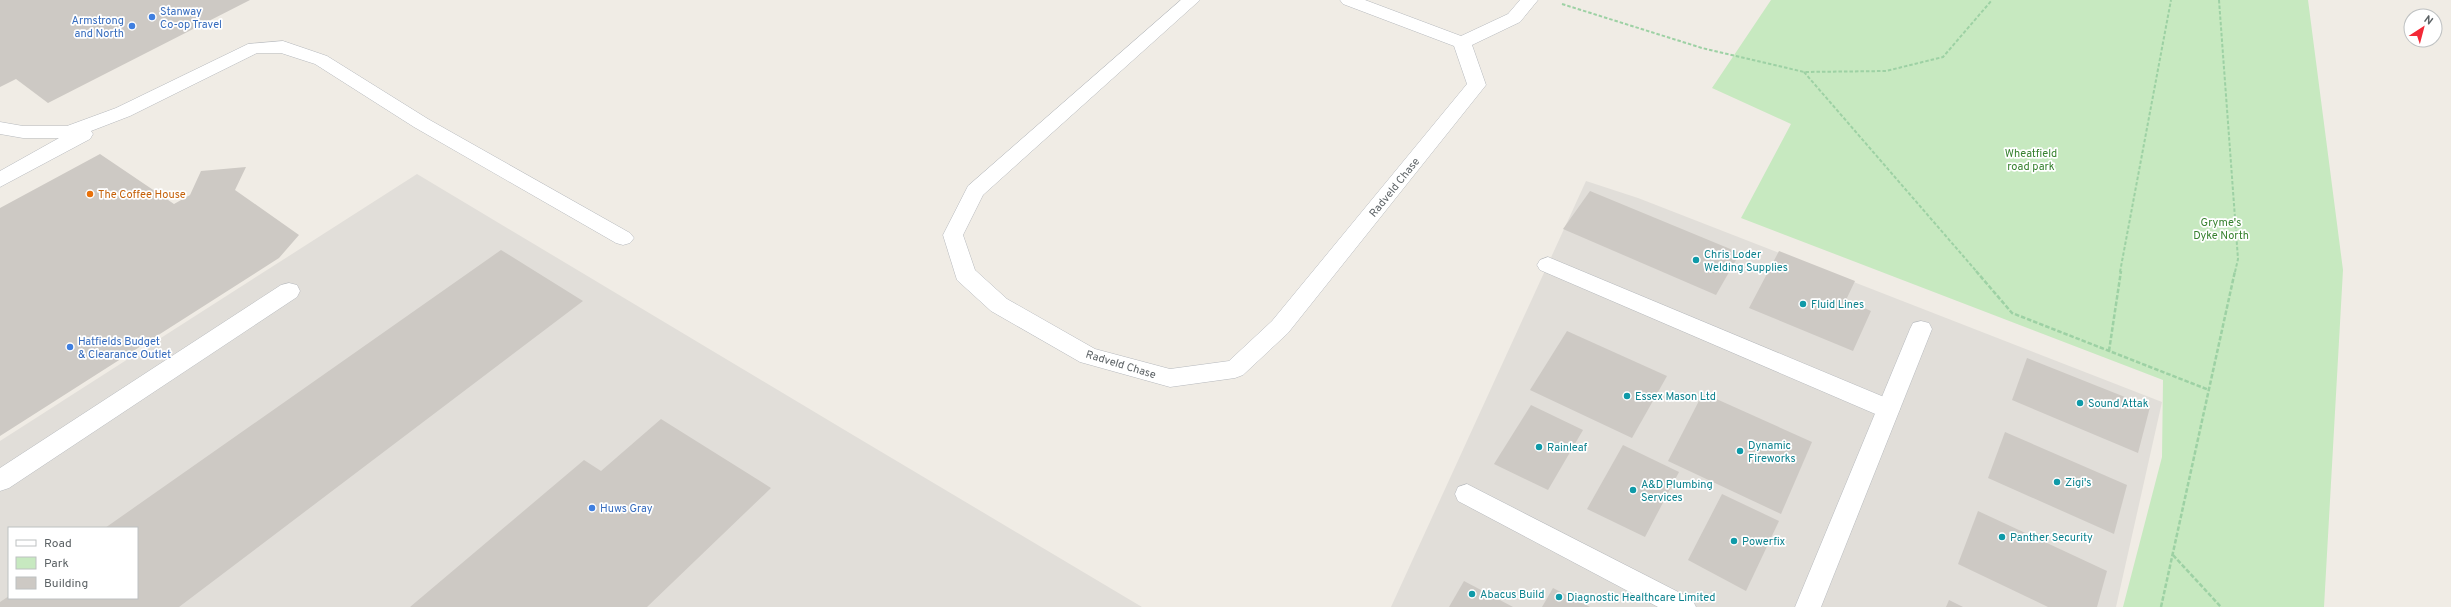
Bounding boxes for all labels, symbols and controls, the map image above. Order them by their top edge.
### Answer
place label: Stanway Co-op Travel [160,5,222,32]
north arrow [2403,8,2443,48]
marker: Stanway Co-op Travel [147,12,157,22]
text: N [2421,13,2436,29]
place label: Armstrong and North [72,14,124,41]
marker: Armstrong and North [127,21,137,31]
park label: Wheatfield road park [2005,147,2057,174]
street label: Radveld Chase [1366,155,1423,220]
place label: The Coffee House [98,188,186,202]
marker: The Coffee House [85,189,95,199]
park label: Gryme's Dyke North [2193,216,2249,243]
place label: Chris Loder Welding Supplies [1704,248,1788,275]
marker: Chris Loder Welding Supplies [1691,255,1701,265]
place label: Fluid Lines [1811,298,1864,312]
marker: Fluid Lines [1798,299,1808,309]
place label: Hatfields Budget & Clearance Outlet [78,335,171,362]
marker: Hatfields Budget & Clearance Outlet [65,342,75,352]
street label: Radveld Chase [1084,348,1158,382]
place label: Essex Mason Ltd [1635,390,1716,404]
marker: Essex Mason Ltd [1622,391,1632,401]
place label: Sound Attak [2088,397,2149,411]
marker: Sound Attak [2075,398,2085,408]
place label: Dynamic Fireworks [1748,439,1796,466]
place label: Rainleaf [1547,441,1588,455]
marker: Rainleaf [1534,442,1544,452]
marker: Dynamic Fireworks [1735,446,1745,456]
place label: Zigi's [2065,476,2091,490]
marker: Zigi's [2052,477,2062,487]
place label: A&D Plumbing Services [1641,478,1713,505]
marker: A&D Plumbing Services [1628,485,1638,495]
place label: Huws Gray [600,502,653,516]
marker: Huws Gray [587,503,597,513]
legend [8,527,138,599]
place label: Panther Security [2010,531,2093,545]
marker: Panther Security [1997,532,2007,542]
place label: Powerfix [1742,535,1786,549]
text: Road [44,536,72,552]
marker: Powerfix [1729,536,1739,546]
text: Park [44,556,69,572]
text: Building [44,576,88,592]
place label: Abacus Build [1480,588,1544,602]
marker: Abacus Build [1467,589,1477,599]
place label: Diagnostic Healthcare Limited [1567,591,1716,605]
marker: Diagnostic Healthcare Limited [1554,592,1564,602]

